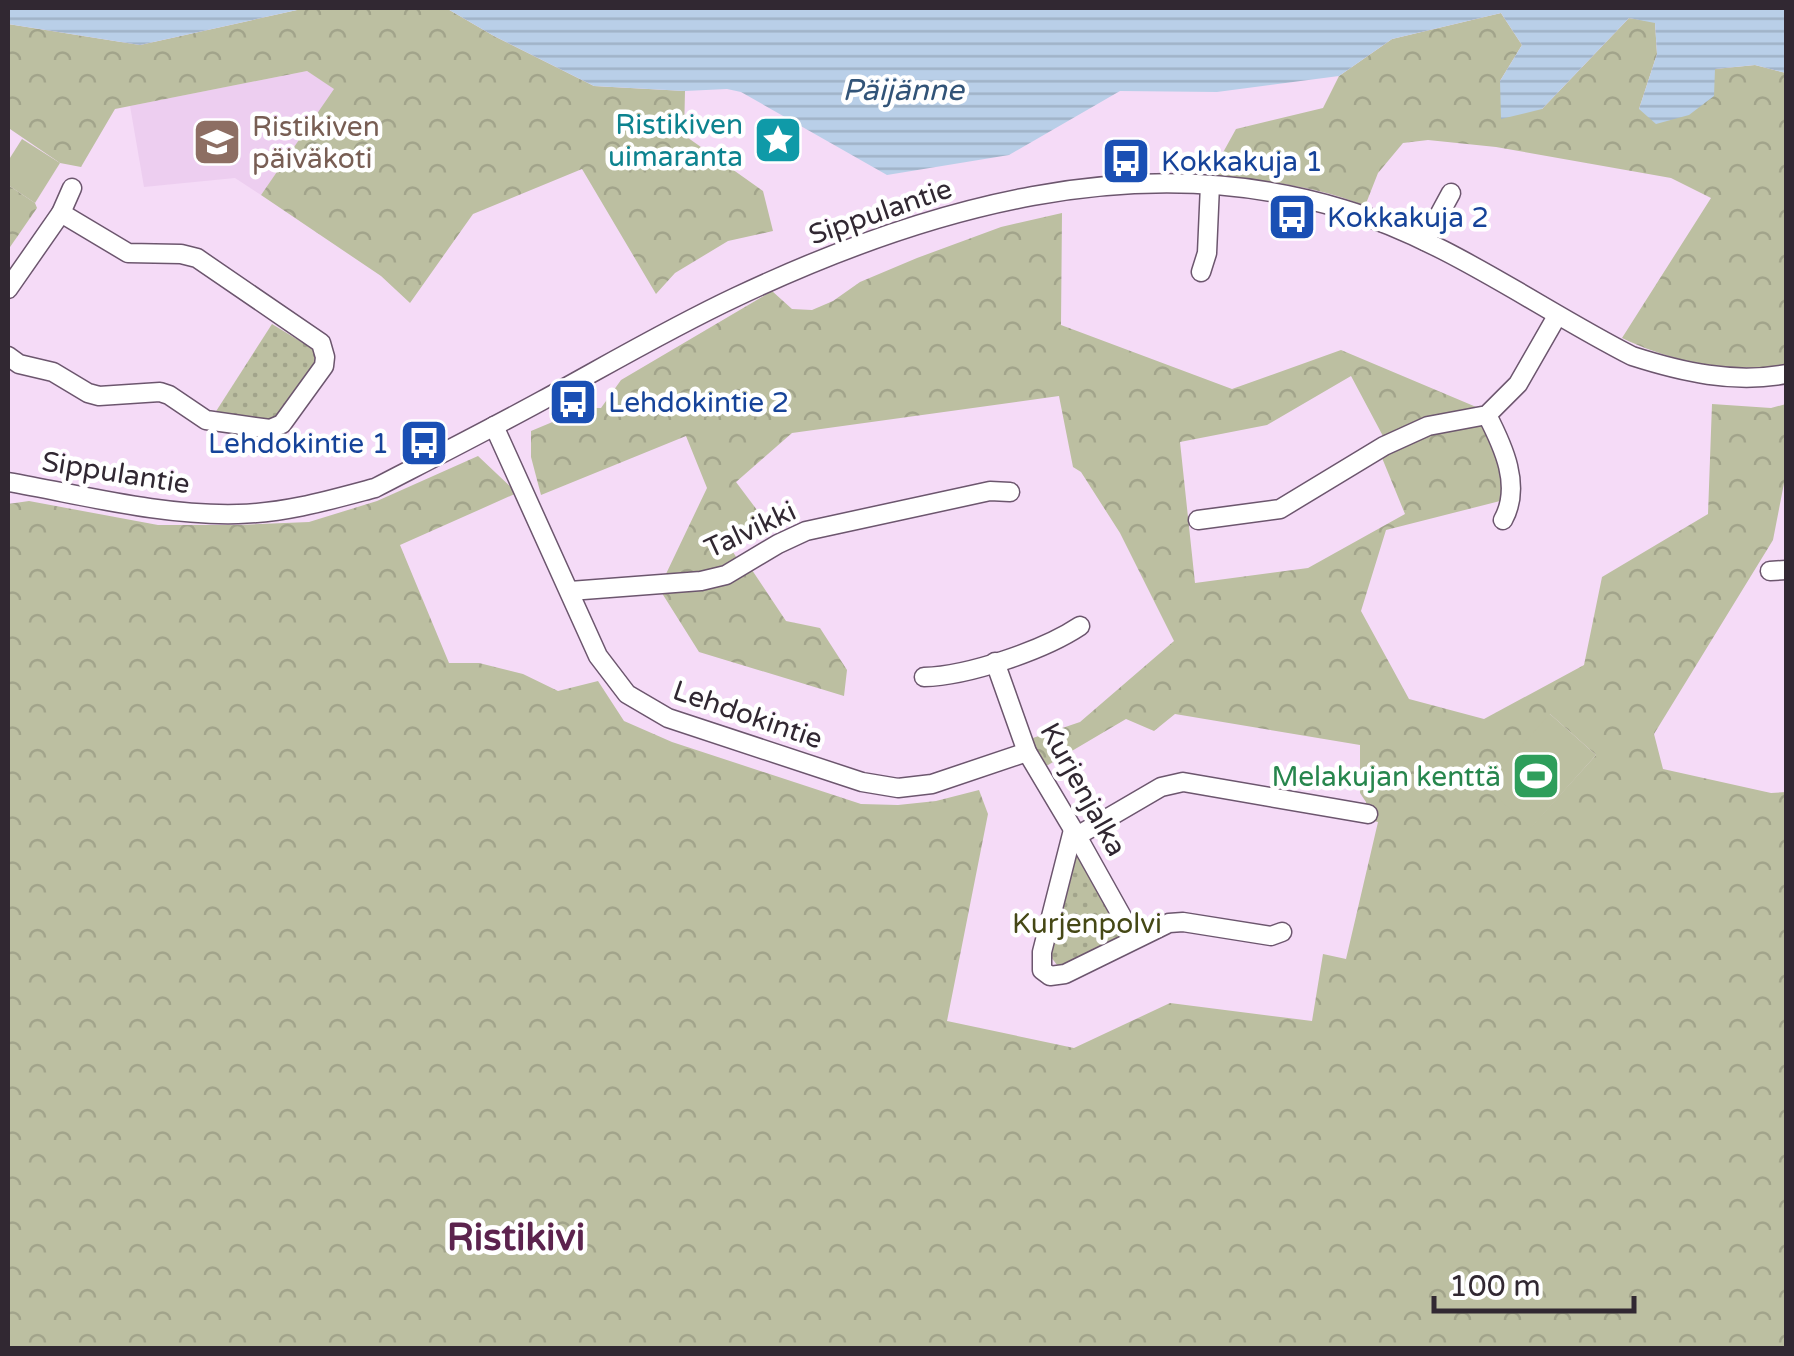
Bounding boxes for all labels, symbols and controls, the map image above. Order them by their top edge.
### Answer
water label: Päijänne [842,72,966,109]
place label: Ristikiven uimaranta [608,108,743,174]
place label: Ristikiven päiväkoti [252,110,380,176]
place icon: Ristikiven uimaranta [752,114,804,166]
school or university icon: Ristikiven päiväkoti [191,116,243,168]
bus stop icon: Kokkakuja 1 [1100,135,1152,187]
place label: Kokkakuja 1 [1161,145,1323,179]
street label: Sippulantie [804,172,956,252]
bus stop icon: Kokkakuja 2 [1266,191,1318,243]
place label: Kokkakuja 2 [1327,201,1489,235]
bus stop icon: Lehdokintie 2 [547,376,599,428]
place label: Lehdokintie 2 [608,386,789,420]
bus stop icon: Lehdokintie 1 [398,417,450,469]
place label: Lehdokintie 1 [208,427,389,461]
street label: Sippulantie [39,445,192,501]
street label: Talvikki [699,494,801,566]
street label: Lehdokintie [668,673,827,756]
street label: Kurjenjalka [1033,717,1134,862]
sports icon: Melakujan kenttä [1510,750,1562,802]
place label: Melakujan kenttä [1272,760,1501,794]
park label: Kurjenpolvi [1012,907,1162,941]
district label: Ristikivi [447,1215,585,1261]
scale bar [1434,1251,1634,1313]
text: 100 m [1449,1268,1541,1305]

